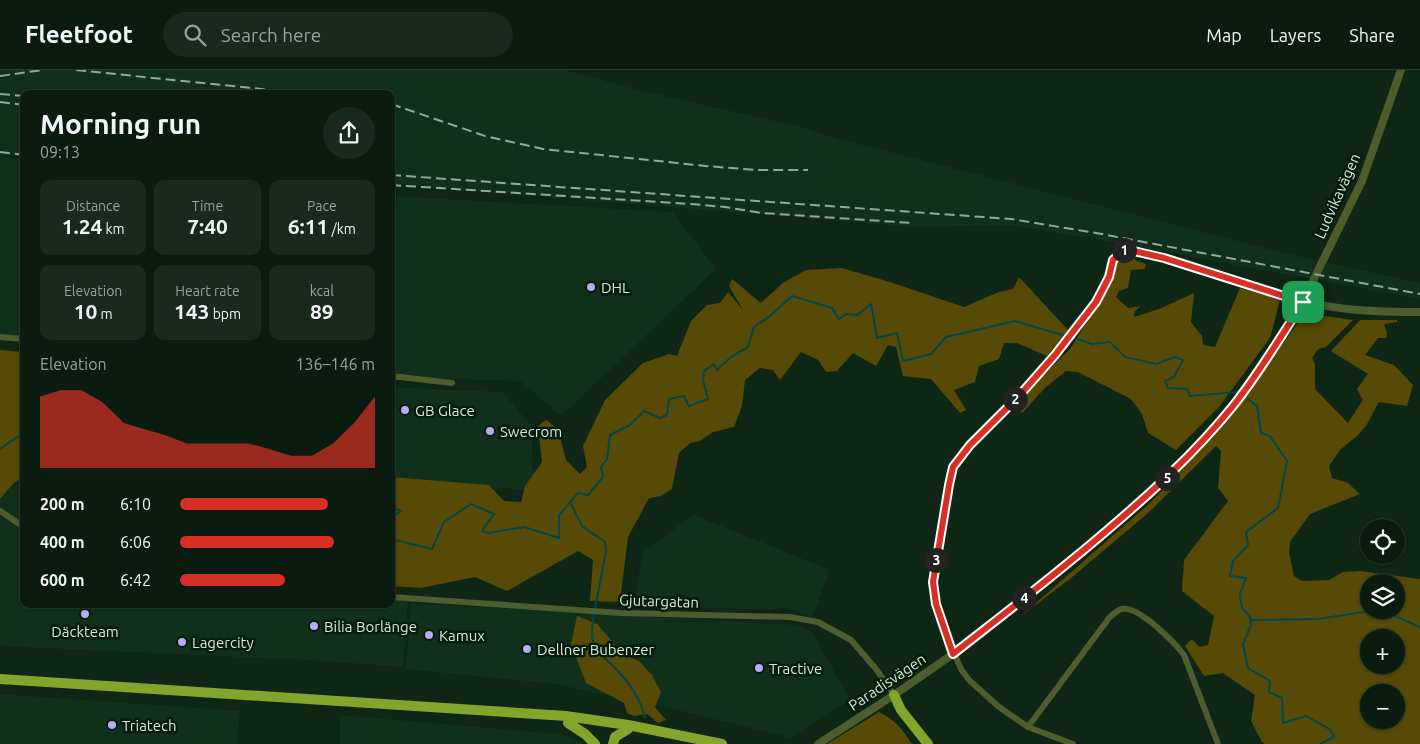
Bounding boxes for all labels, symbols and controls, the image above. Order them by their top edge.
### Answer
search box [163,12,513,57]
text: Fleetfoot [25,21,133,48]
icon: search [181,21,209,49]
text: Search here [221,24,321,46]
text: Map [1206,25,1242,45]
text: Layers [1270,25,1321,45]
text: Share [1349,25,1395,45]
button: share [323,107,375,159]
text: Morning run [40,108,201,139]
text: 09:13 [40,143,80,161]
street label: Ludvikavägen [1311,151,1363,241]
text: Distance [66,198,120,214]
text: Time [192,198,223,214]
text: Pace [307,198,337,214]
text: 1.24 [62,214,102,238]
text: 7:40 [187,214,228,238]
text: 6:11 [288,214,328,238]
text: km [102,221,125,237]
text: /km [328,221,356,237]
pin: 1 [1112,238,1136,262]
text: 1 [1121,242,1128,258]
place label: DHL [601,279,630,296]
marker: DHL [585,281,597,293]
pin [1282,281,1324,323]
text: Elevation [64,283,122,299]
text: Heart rate [175,283,240,299]
text: kcal [310,283,334,299]
icon: arrive [1289,288,1317,316]
text: 10 [74,299,97,323]
text: 143 [174,299,209,323]
text: 89 [310,299,334,323]
text: m [97,306,113,322]
text: bpm [209,306,241,322]
text: Elevation [40,355,107,373]
text: 136–146 m [295,355,375,373]
pin: 2 [1002,386,1028,412]
text: 2 [1012,391,1019,407]
place label: GB Glace [415,402,475,419]
marker: GB Glace [399,404,411,416]
place label: Swecrom [500,423,562,440]
marker: Swecrom [484,425,496,437]
pin: 5 [1154,466,1180,490]
text: 5 [1164,470,1171,486]
text: 200 m [40,495,85,513]
text: 6:10 [120,495,151,513]
map controls [1360,519,1405,729]
button: locate [1360,519,1405,564]
text: 400 m [40,533,85,551]
text: 6:06 [120,533,151,551]
pin: 3 [924,548,948,572]
text: 3 [933,552,940,568]
text: 600 m [40,571,85,589]
text: 6:42 [120,571,151,589]
button: layers [1360,574,1405,619]
pin: 4 [1012,586,1036,610]
text: 4 [1021,590,1028,606]
street label: Gjutargatan [619,591,699,611]
marker: Däckteam [79,608,91,620]
place label: Bilia Borlänge [324,618,417,635]
marker: Bilia Borlänge [308,620,320,632]
place label: Däckteam [51,623,119,640]
place label: Kamux [439,627,485,644]
marker: Kamux [423,629,435,641]
button: + [1360,629,1405,674]
place label: Lagercity [192,634,254,651]
marker: Lagercity [176,636,188,648]
place label: Dellner Bubenzer [537,641,654,658]
marker: Dellner Bubenzer [521,643,533,655]
street label: Paradisvägen [845,650,929,714]
place label: Tractive [769,660,822,677]
marker: Tractive [753,662,765,674]
button: − [1360,684,1405,729]
place label: Triatech [122,717,177,734]
marker: Triatech [106,719,118,731]

